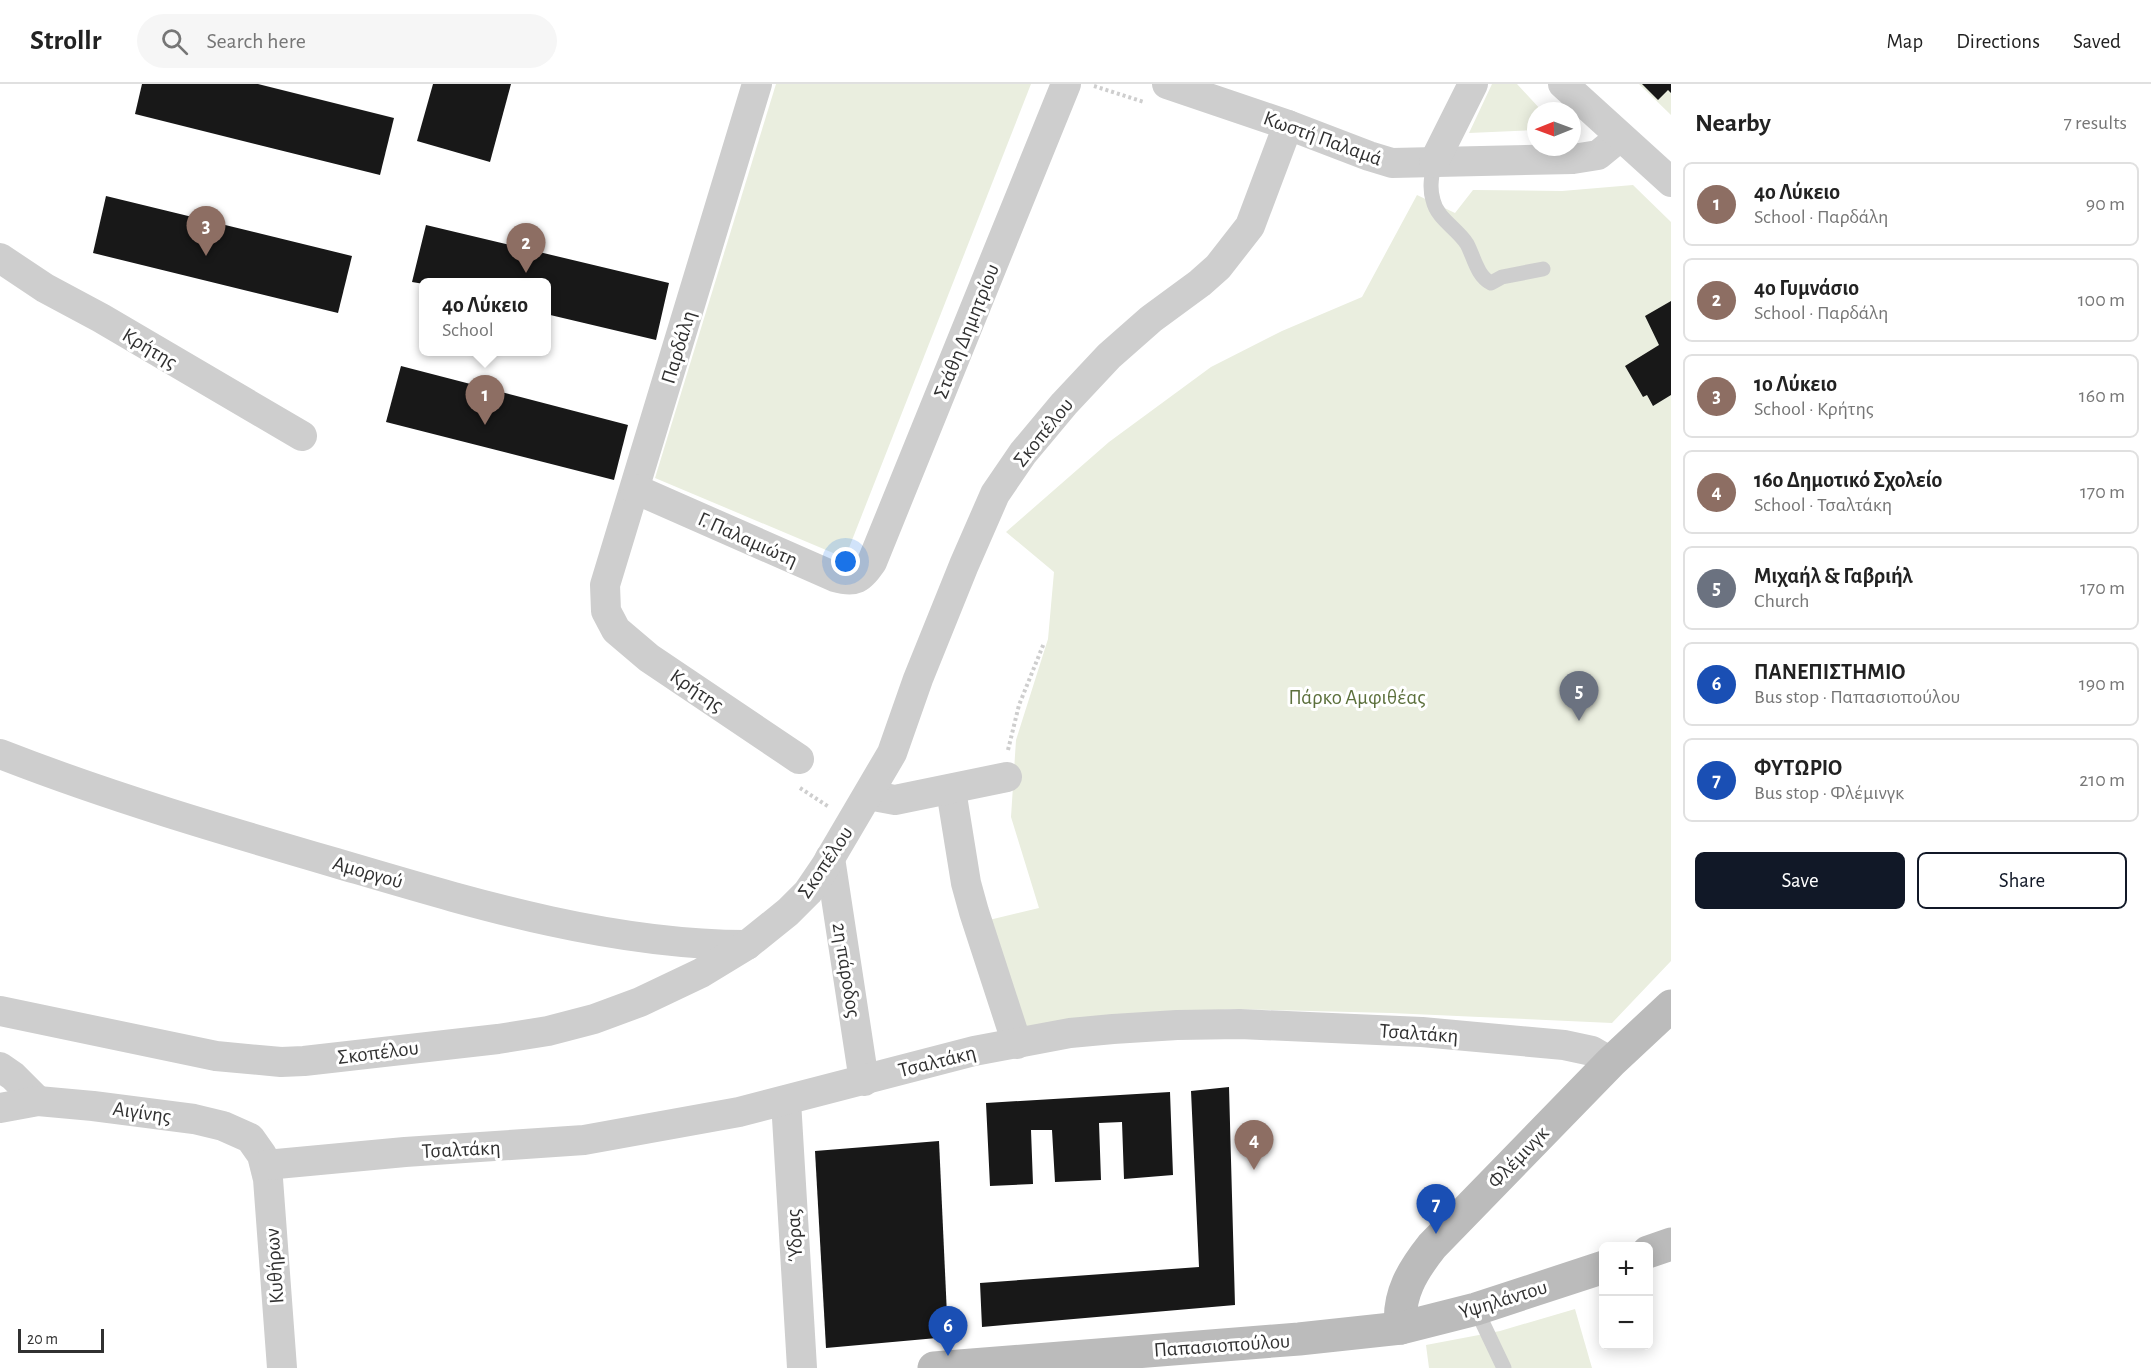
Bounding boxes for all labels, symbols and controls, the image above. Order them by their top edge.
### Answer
search box [137,14,557,68]
icon: search [158,25,191,58]
text: Strollr [30,27,101,55]
text: Search here [206,30,306,52]
text: Map [1887,31,1923,52]
text: Directions [1956,31,2040,52]
text: Saved [2073,31,2121,52]
north arrow [1527,102,1581,156]
street label: Κωστή Παλαμά [1261,107,1385,170]
text: Nearby [1695,110,1771,136]
text: 7 results [2063,113,2127,133]
text: 4ο Λύκειο [1754,181,1840,203]
text: 1 [1713,194,1720,214]
text: 90 m [2086,194,2125,214]
pin: 3 [186,206,226,256]
text: School · Παρδάλη [1754,207,1888,227]
pin: 2 [506,224,546,273]
street label: Στάθη Δημητρίου [930,261,1003,402]
text: 4ο Γυμνάσιο [1754,277,1859,299]
popup [419,278,551,356]
text: 2 [1712,290,1721,310]
text: 100 m [2078,290,2125,310]
text: 4ο Λύκειο [442,294,528,316]
text: School · Παρδάλη [1754,303,1888,323]
street label: Παρδάλη [657,308,700,386]
text: School [442,320,494,340]
street label: Κρήτης [119,324,181,373]
text: 1ο Λύκειο [1754,373,1837,395]
pin: 1 [466,376,504,425]
text: 3 [1712,386,1721,406]
text: 160 m [2079,386,2125,406]
street label: Σκοπέλου [1010,394,1077,471]
text: School · Κρήτης [1754,399,1874,419]
text: 16ο Δημοτικό Σχολείο [1754,469,1942,491]
text: 4 [1711,482,1722,502]
text: 170 m [2080,482,2125,502]
text: School · Τσαλτάκη [1754,495,1892,515]
street label: Γ. Παλαμιώτη [695,508,801,571]
your location [831,547,860,576]
text: Μιχαήλ & Γαβριήλ [1754,565,1913,587]
text: 5 [1712,578,1721,598]
text: 170 m [2080,578,2125,598]
text: Church [1754,591,1809,611]
text: ΠΑΝΕΠΙΣΤΗΜΙΟ [1754,661,1905,683]
street label: Κρήτης [666,665,727,716]
pin: 5 [1560,672,1598,721]
text: 6 [1712,674,1721,694]
text: 190 m [2079,674,2125,694]
park label: Πάρκο Αμφιθέας [1288,687,1426,708]
text: Bus stop · Παπασιοπούλου [1754,687,1960,707]
text: ΦΥΤΩΡΙΟ [1754,757,1842,779]
text: 7 [1712,770,1721,790]
text: 210 m [2079,770,2125,790]
text: Bus stop · Φλέμινγκ [1754,783,1904,803]
street label: Σκοπέλου [794,823,857,902]
street label: Αμοργού [330,852,405,893]
button: Save [1695,852,1905,909]
button: Share [1917,852,2127,909]
street label: 2η πάροδος [829,921,864,1019]
street label: Τσαλτάκη [1379,1020,1459,1047]
street label: Σκοπέλου [336,1037,420,1068]
street label: Τσαλτάκη [896,1042,978,1081]
street label: Αιγίνης [111,1098,172,1127]
pin: 4 [1234,1120,1274,1170]
street label: Φλέμινγκ [1484,1122,1553,1193]
street label: Τσαλτάκη [421,1137,501,1162]
pin: 7 [1416,1184,1456,1234]
street label: Ύδρας [783,1208,806,1262]
street label: Κυθήρων [261,1227,288,1304]
map controls [1599,1242,1653,1350]
button: + [1599,1242,1653,1296]
street label: Υψηλάντου [1457,1276,1550,1323]
button: − [1599,1296,1653,1350]
pin: 6 [928,1306,968,1356]
scale bar [18,1326,104,1354]
street label: Παπασιοπούλου [1153,1330,1291,1361]
text: 20 m [27,1331,58,1347]

